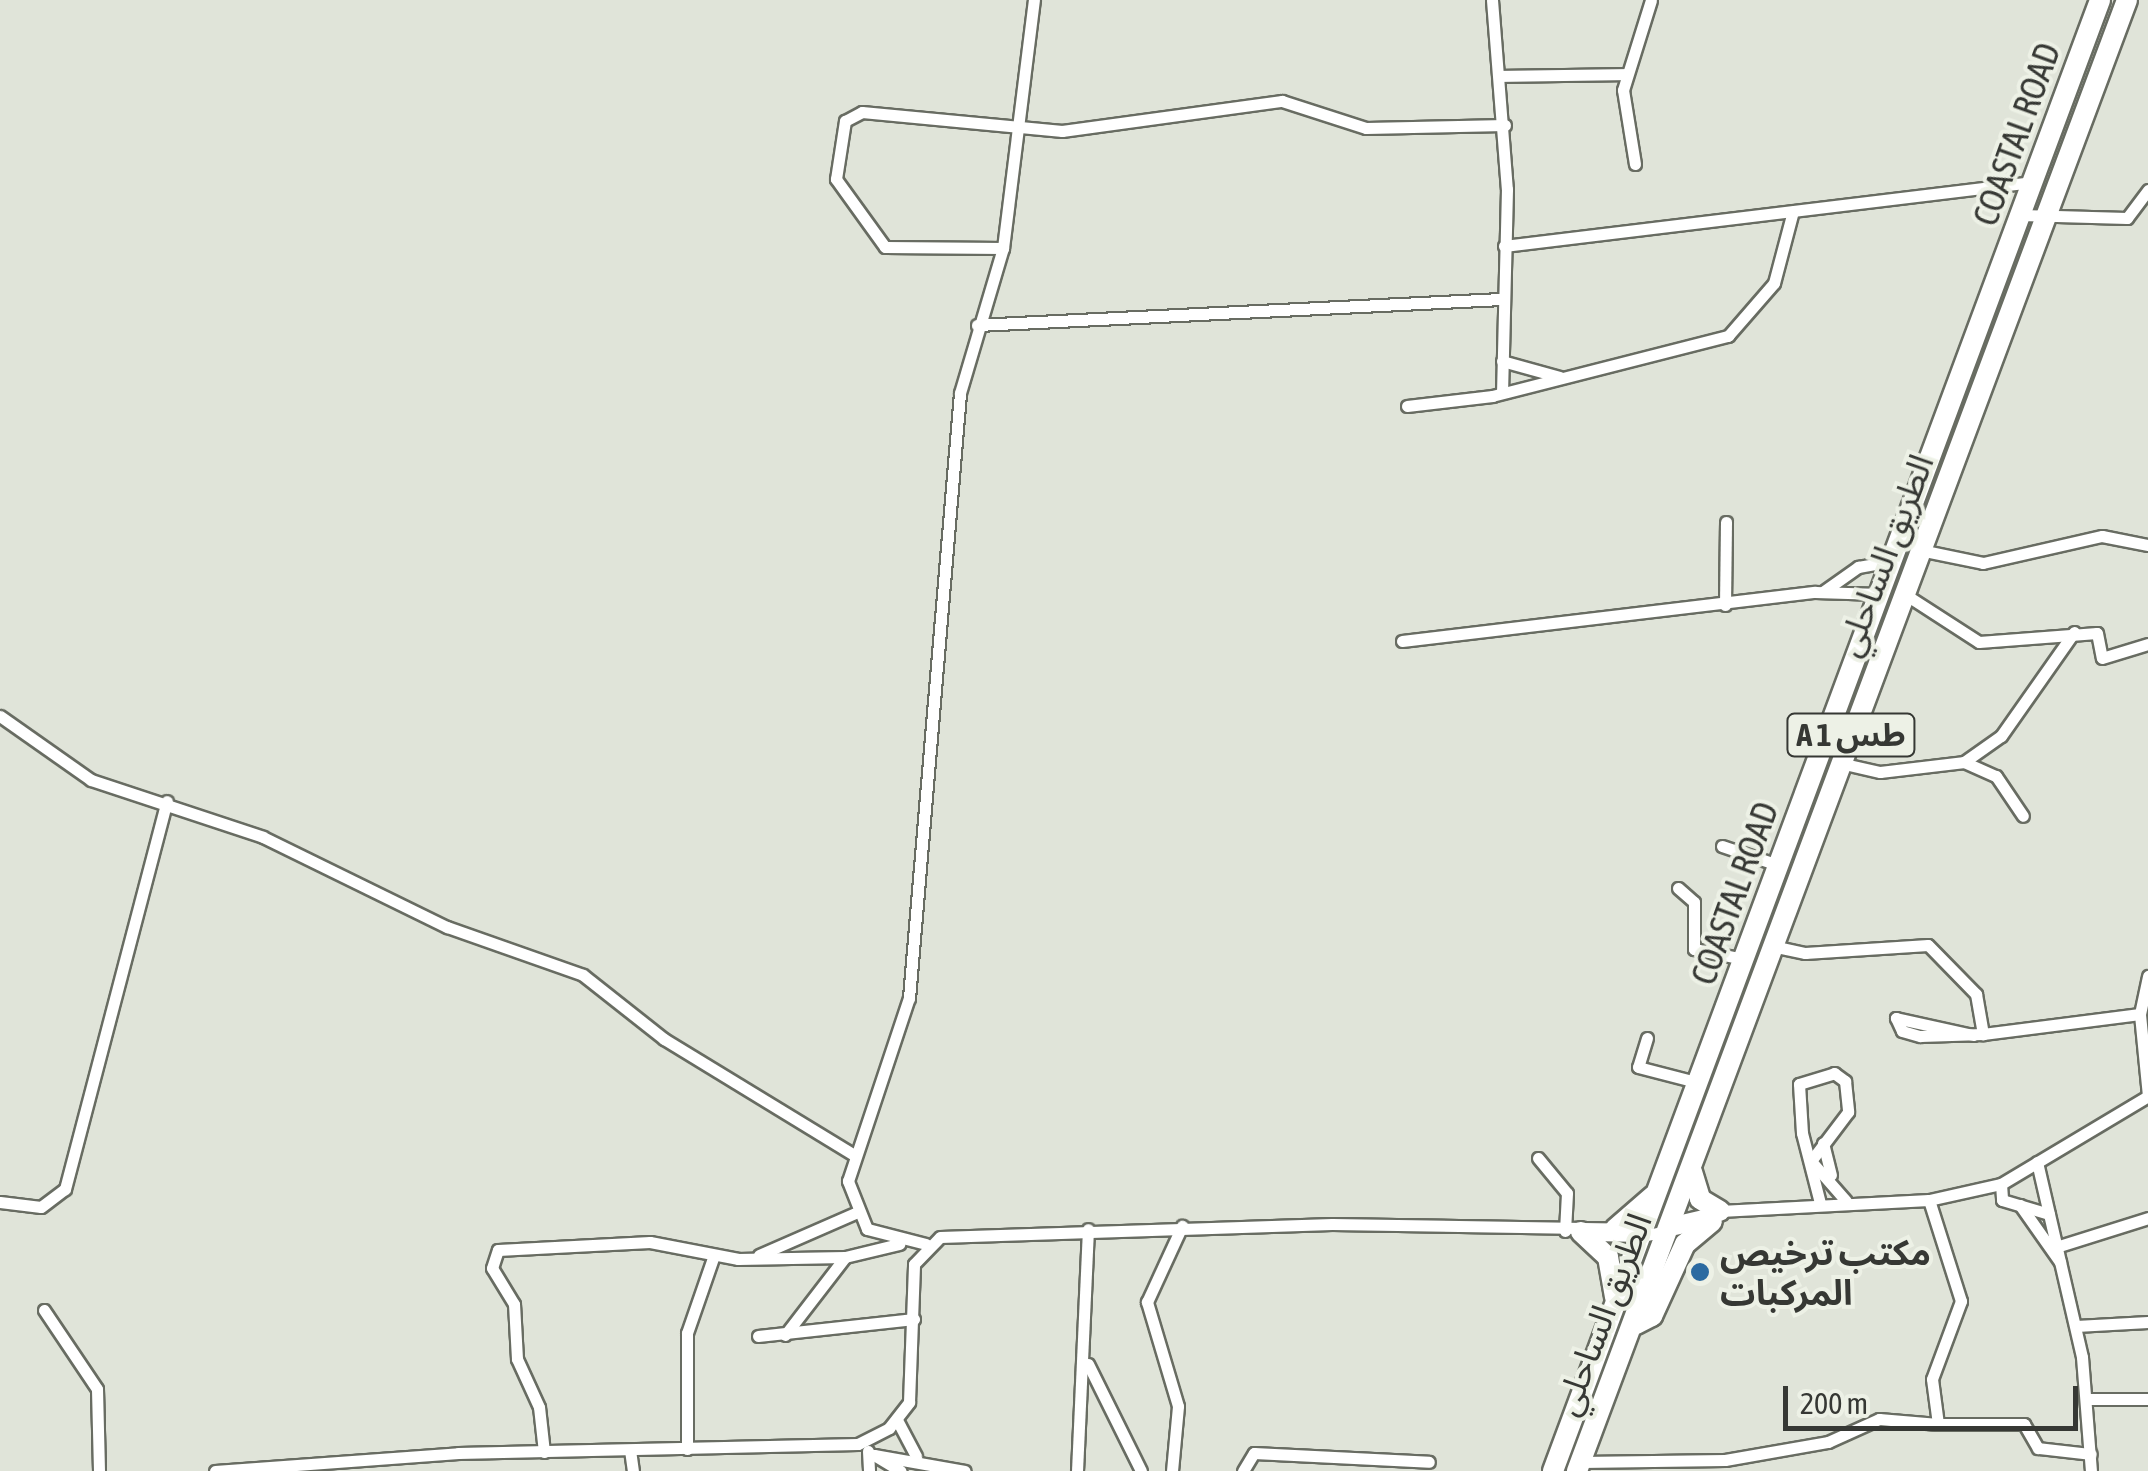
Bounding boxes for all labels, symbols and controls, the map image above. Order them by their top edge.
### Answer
street label: COASTAL ROAD [1964,37,2068,231]
street label: الطريق الساحلي [1826,448,1942,662]
road number: A 1 طس [1786,708,1916,762]
street label: COASTAL ROAD [1682,796,1786,990]
street label: الطريق الساحلي [1544,1207,1660,1421]
place label: مكتب ترخيص المركبات [1720,1231,1931,1313]
marker: مكتب ترخيص المركبات [1689,1261,1711,1283]
scale bar [1788,1366,2083,1428]
text: 200 m [1800,1386,1868,1420]

